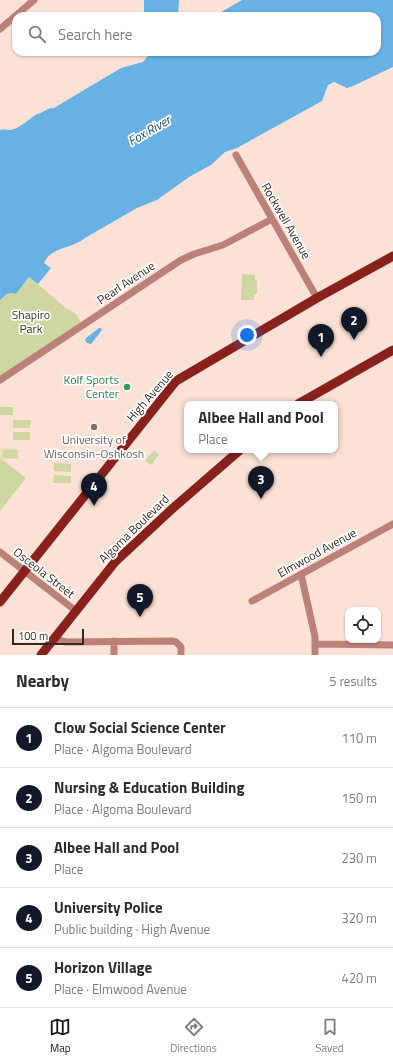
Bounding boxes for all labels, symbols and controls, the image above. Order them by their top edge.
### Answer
search box [12,12,381,56]
icon: search [26,23,48,45]
text: Search here [58,23,132,46]
water label: Fox River [124,109,176,150]
street label: Rockwell Avenue [257,179,316,263]
street label: Pearl Avenue [93,256,158,309]
park label: Shapiro Park [12,305,50,338]
pin: 2 [341,307,367,340]
pin: 1 [308,324,334,357]
your location [237,325,257,345]
street label: High Avenue [122,365,178,426]
place label: Kolf Sports Center [64,370,119,403]
marker: Kolf Sports Center [122,382,132,392]
popup [184,401,338,453]
text: Albee Hall and Pool [198,406,324,429]
marker: University of Wisconsin-Oshkosh [89,422,99,432]
text: Place [198,429,228,449]
place label: University of Wisconsin-Oshkosh [44,430,144,463]
pin: 3 [248,466,274,499]
pin: 4 [81,473,107,506]
street label: Algoma Boulevard [94,490,173,567]
street label: Elmwood Avenue [274,523,360,582]
street label: Osceola Street [10,543,80,603]
pin: 5 [127,584,153,617]
map controls [345,607,381,643]
button: locate [345,607,381,643]
scale bar [12,627,84,646]
text: 100 m [18,628,48,644]
text: Nearby [16,668,69,694]
text: 5 results [329,671,377,691]
text: Clow Social Science Center [54,716,226,739]
text: 1 [25,728,33,748]
text: 110 m [341,728,377,748]
text: Place · Algoma Boulevard [54,739,192,759]
text: Nursing & Education Building [54,776,244,799]
text: 2 [25,788,33,808]
text: 150 m [341,788,377,808]
text: Place · Algoma Boulevard [54,799,192,819]
text: Albee Hall and Pool [54,836,179,859]
text: 3 [25,848,33,868]
text: 230 m [341,848,377,868]
text: Place [54,859,83,879]
text: University Police [54,896,163,919]
text: 4 [25,908,33,928]
text: 320 m [341,908,377,928]
text: Public building · High Avenue [54,919,210,939]
text: Horizon Village [54,956,152,979]
text: 5 [25,968,33,988]
text: 420 m [341,968,377,988]
text: Place · Elmwood Avenue [54,979,187,999]
tab: Map [49,1016,71,1056]
tab: Directions [170,1016,217,1056]
tab: Saved [316,1016,344,1056]

